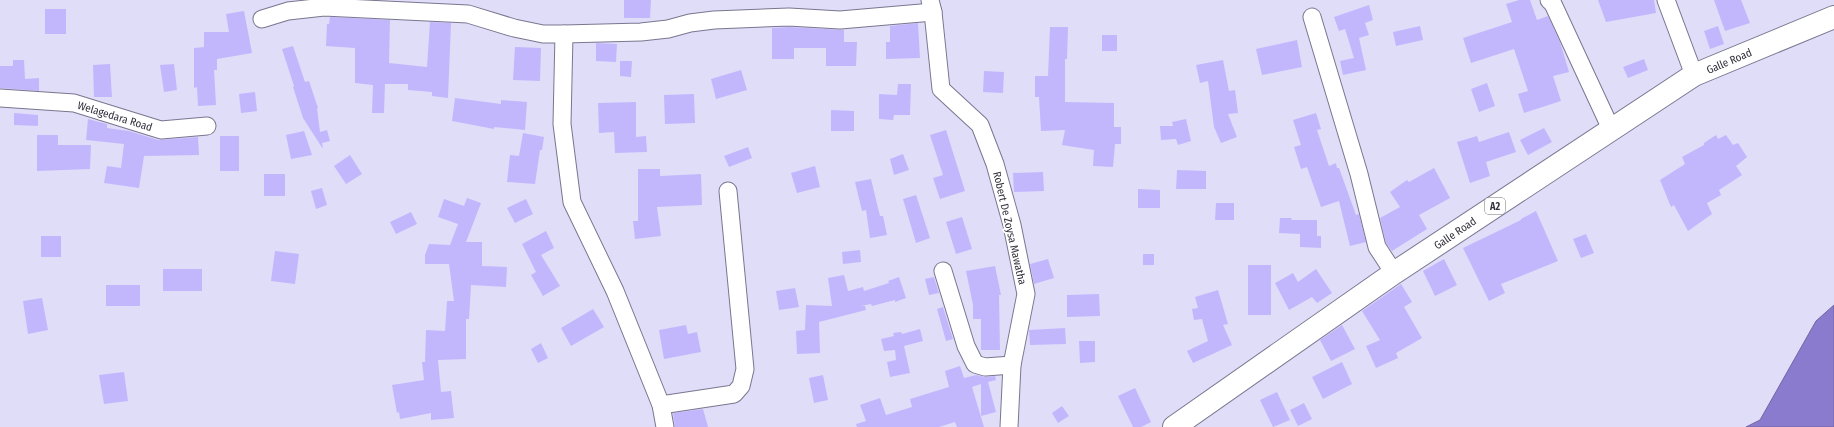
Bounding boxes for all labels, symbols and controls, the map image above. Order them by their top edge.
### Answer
street label: Galle Road [1704,46,1754,77]
street label: Welagedara Road [76,99,154,134]
street label: Robert De Zoysa Mawatha [990,170,1029,286]
road number: A2 [1485,198,1505,214]
street label: Galle Road [1432,215,1479,252]

